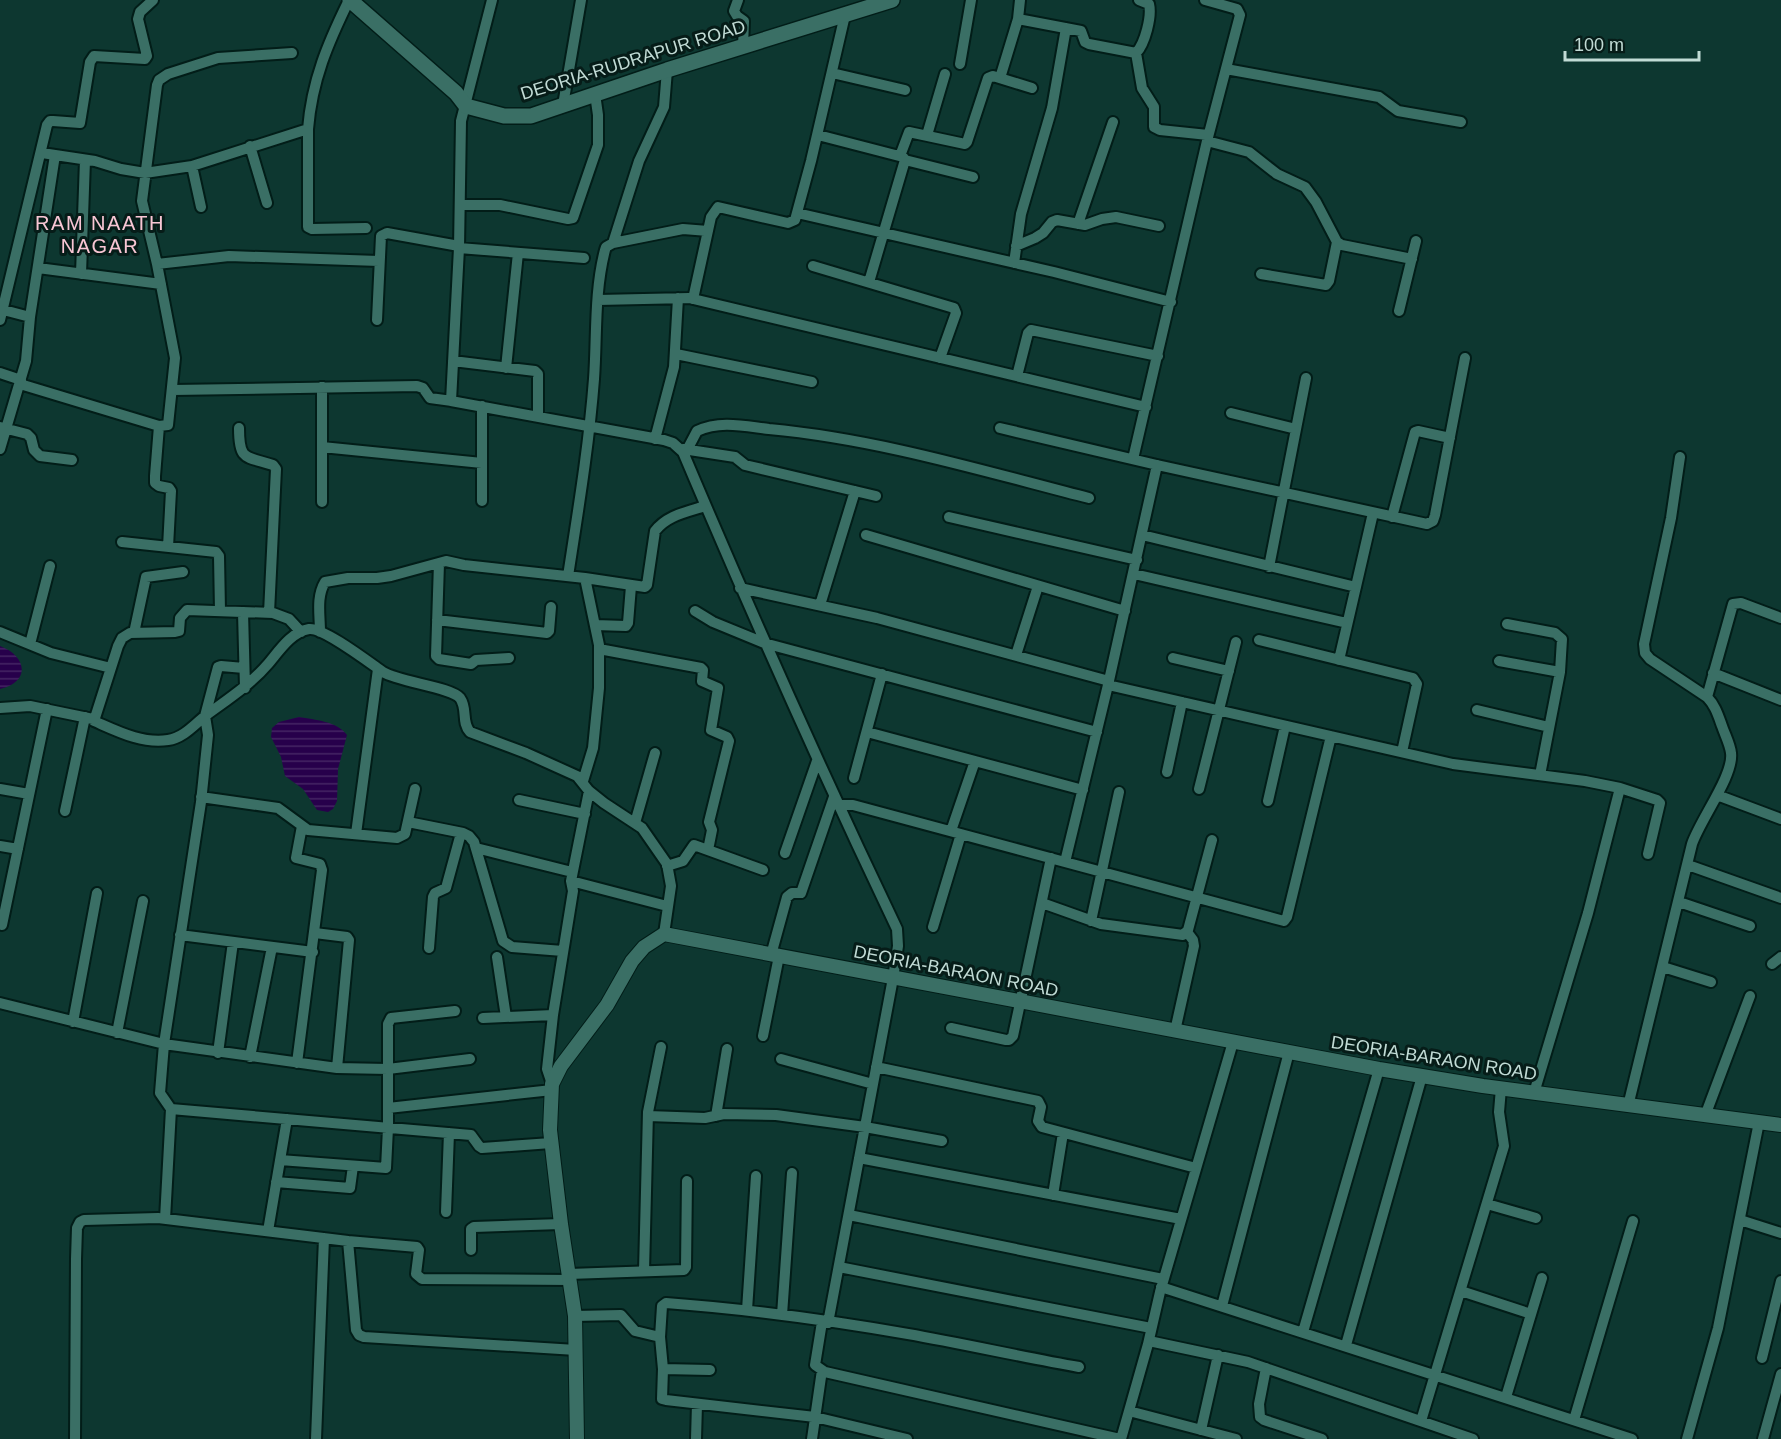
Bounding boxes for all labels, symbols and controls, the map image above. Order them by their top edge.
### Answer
street label: DEORIA-RUDRAPUR ROAD [518,16,748,104]
scale bar [1565,24,1698,62]
text: 100 m [1574,35,1624,55]
district label: RAM NAATH NAGAR [35,212,165,257]
street label: DEORIA-BARAON ROAD [852,941,1060,1001]
street label: DEORIA-BARAON ROAD [1330,1032,1538,1084]

